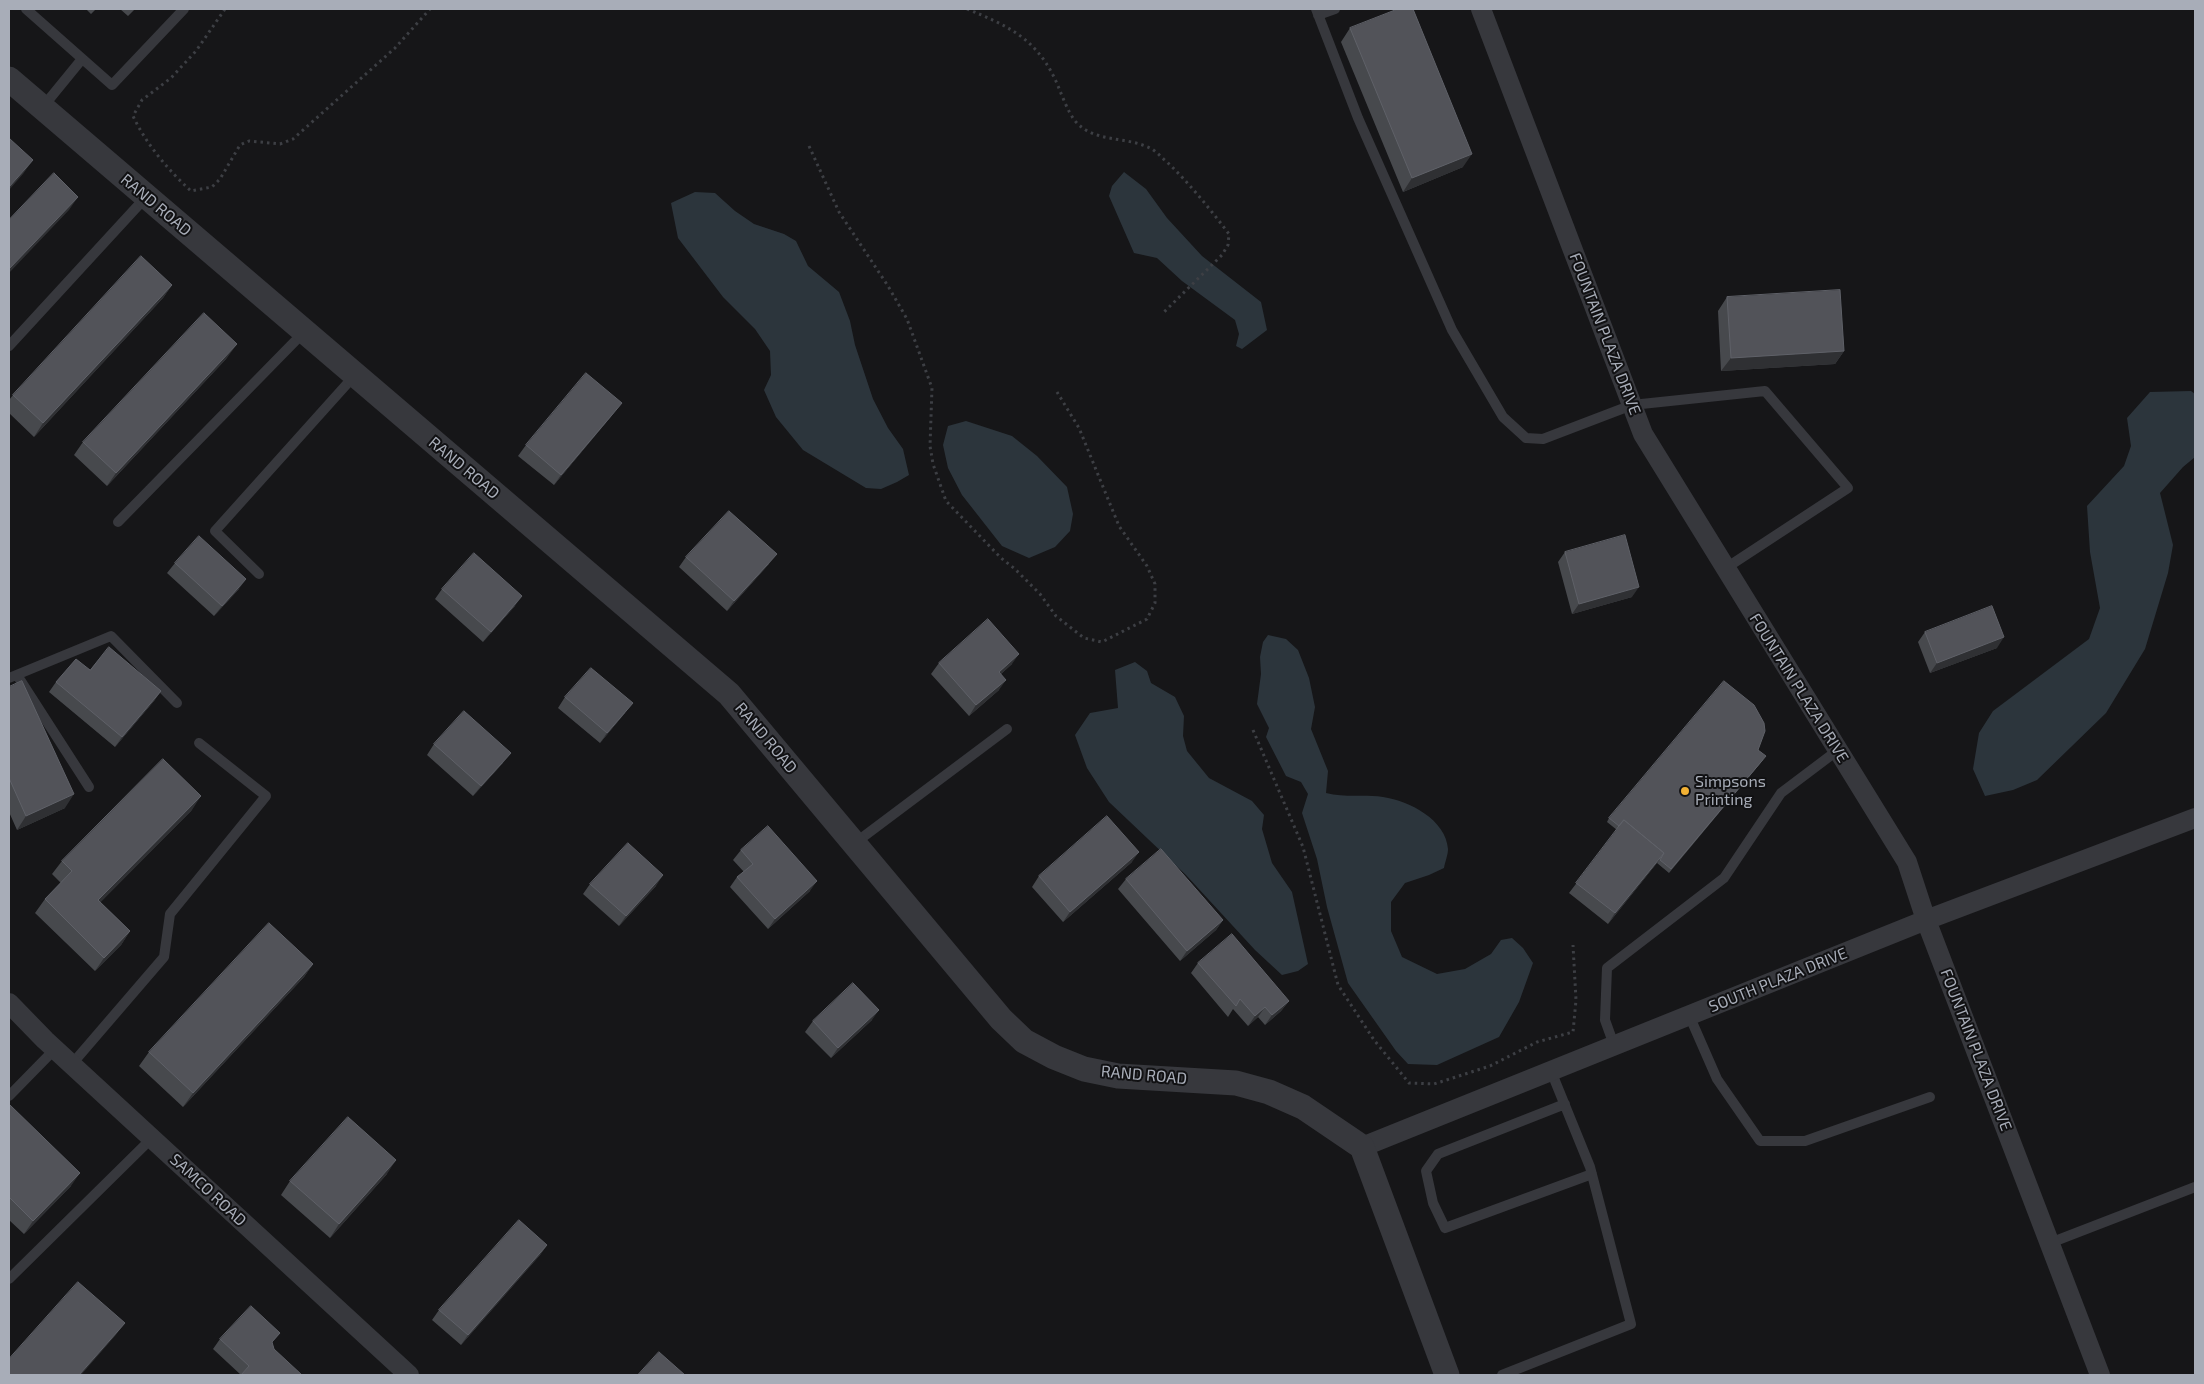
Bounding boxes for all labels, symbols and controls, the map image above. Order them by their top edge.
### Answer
street label: RAND ROAD [117,170,195,240]
street label: FOUNTAIN PLAZA DRIVE [1565,250,1645,418]
street label: RAND ROAD [425,433,503,503]
street label: FOUNTAIN PLAZA DRIVE [1745,610,1853,766]
street label: RAND ROAD [731,699,801,777]
place label: Simpsons Printing [1695,772,1766,810]
marker: Simpsons Printing [1679,785,1691,797]
street label: SOUTH PLAZA DRIVE [1706,943,1850,1017]
street label: FOUNTAIN PLAZA DRIVE [1936,966,2016,1134]
street label: RAND ROAD [1100,1062,1188,1088]
street label: SAMCO ROAD [166,1150,250,1230]

